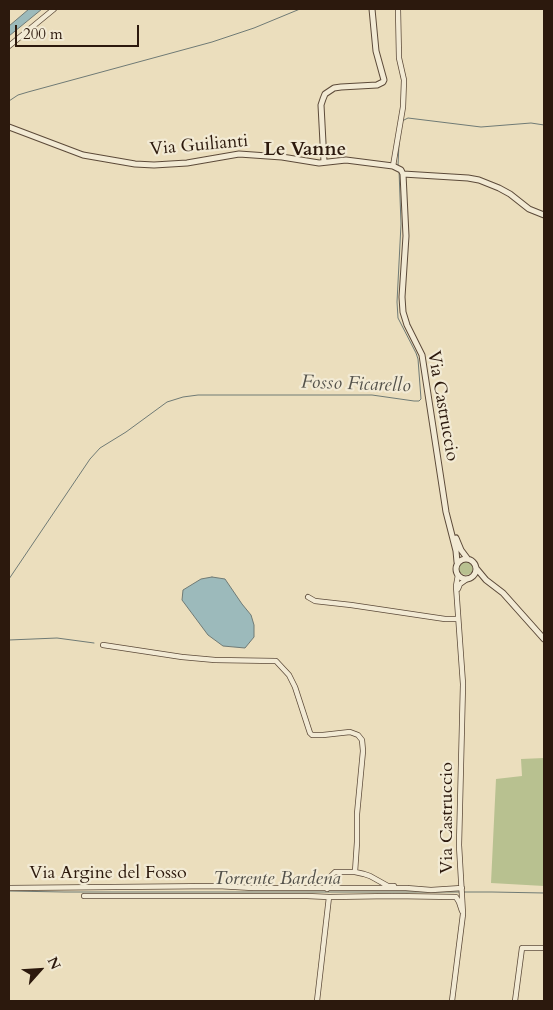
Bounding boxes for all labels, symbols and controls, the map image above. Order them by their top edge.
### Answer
scale bar [18,15,141,47]
text: 200 m [23,24,63,44]
street label: Via Guilianti [149,131,249,161]
district label: Le Vanne [264,140,346,162]
street label: Via Castruccio [422,349,462,463]
water label: Fosso Ficarello [301,372,411,398]
street label: Via Castruccio [437,762,459,874]
street label: Via Argine del Fosso [29,863,187,885]
water label: Torrente Bardena [213,869,341,891]
north arrow [15,945,65,995]
text: N [43,954,65,973]

